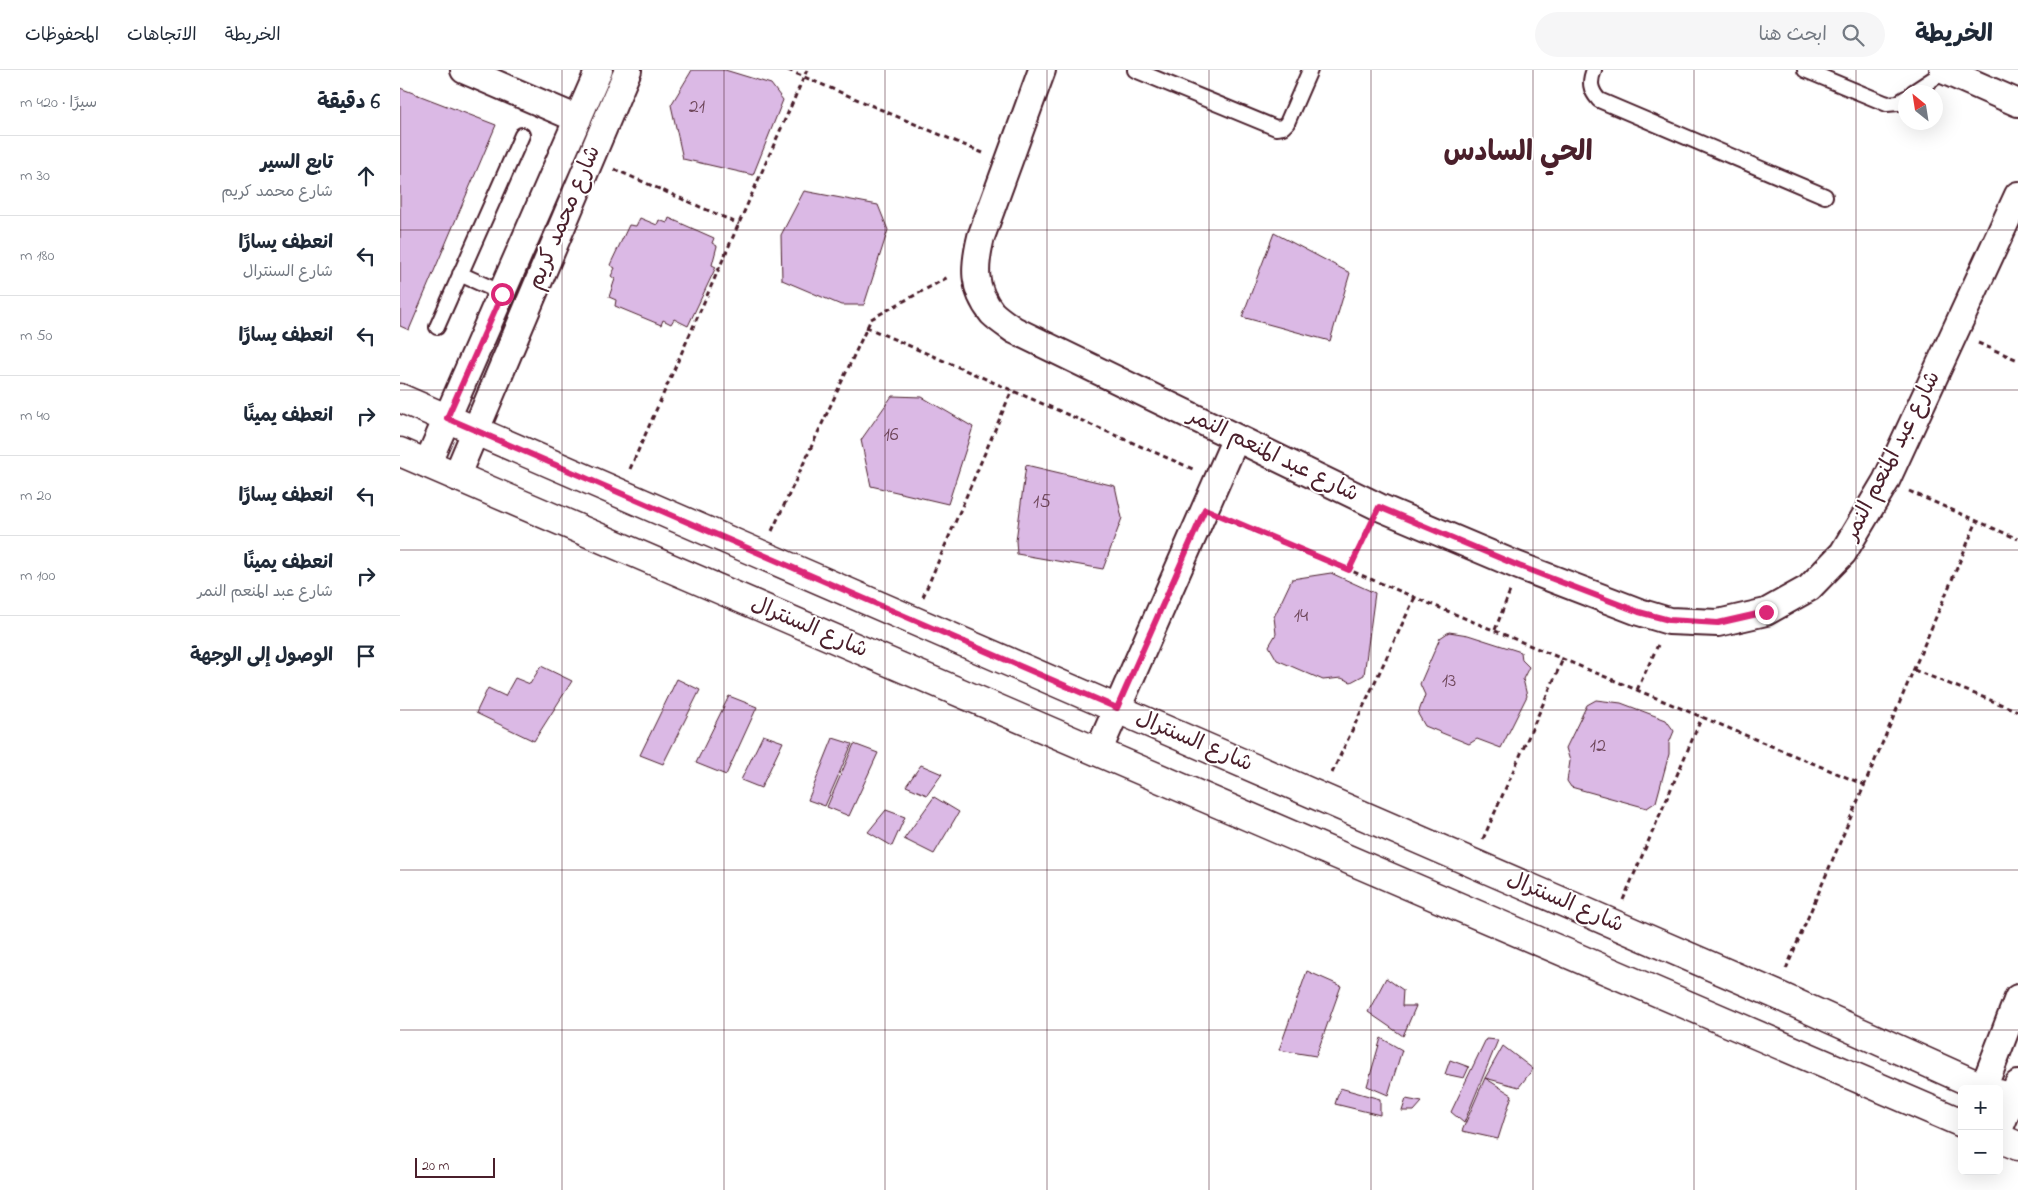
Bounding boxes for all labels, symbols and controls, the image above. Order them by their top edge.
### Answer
search box [1535,12,1885,57]
text: الخريطة [1915,18,1993,53]
icon: search [1839,21,1867,49]
text: ابحث هنا [1759,22,1827,49]
text: المحفوظات [25,23,99,49]
text: الاتجاهات [127,23,197,49]
text: الخريطة [225,23,281,49]
north arrow [1898,85,1943,130]
text: 6 دقيقة [317,88,380,118]
text: سيرًا · 420 m [20,91,97,115]
house number: 21 [689,93,705,122]
district label: الحي السادس [1443,133,1593,176]
street label: شارع محمد كريم [520,141,610,295]
text: تابع السير [261,150,333,177]
icon: ahead [352,162,380,190]
text: 30 m [20,164,50,188]
text: شارع محمد كريم [221,180,333,204]
text: انعطف يسارًا [238,230,333,257]
icon: left [352,242,380,270]
text: 180 m [20,244,54,268]
text: شارع السنترال [243,260,333,284]
route start [491,283,514,306]
icon: left [352,322,380,350]
text: انعطف يسارًا [238,323,333,350]
text: 50 m [20,324,53,348]
street label: شارع عبد المنعم النمر [1836,366,1950,548]
street label: شارع عبد المنعم النمر [1180,400,1364,511]
icon: right [352,402,380,430]
text: انعطف يمينًا [243,403,333,430]
text: 40 m [20,404,50,428]
house number: 16 [883,421,899,450]
icon: left [352,482,380,510]
text: انعطف يسارًا [238,483,333,510]
text: 20 m [20,484,51,508]
house number: 15 [1033,488,1051,517]
text: انعطف يمينًا [243,550,333,577]
icon: right [352,562,380,590]
text: 100 m [20,564,55,588]
text: شارع عبد المنعم النمر [197,580,333,604]
street label: شارع السنترال [746,589,872,667]
route end [1755,601,1778,624]
house number: 14 [1294,602,1308,631]
icon: arrive [352,642,380,670]
text: الوصول إلى الوجهة [190,643,333,670]
house number: 13 [1442,667,1456,696]
street label: شارع السنترال [1131,703,1257,781]
house number: 12 [1590,732,1606,761]
street label: شارع السنترال [1502,864,1628,942]
map controls [1958,1085,2003,1175]
button: + [1958,1085,2003,1130]
button: − [1958,1130,2003,1175]
scale bar [415,1155,495,1178]
text: 20 m [422,1156,449,1177]

